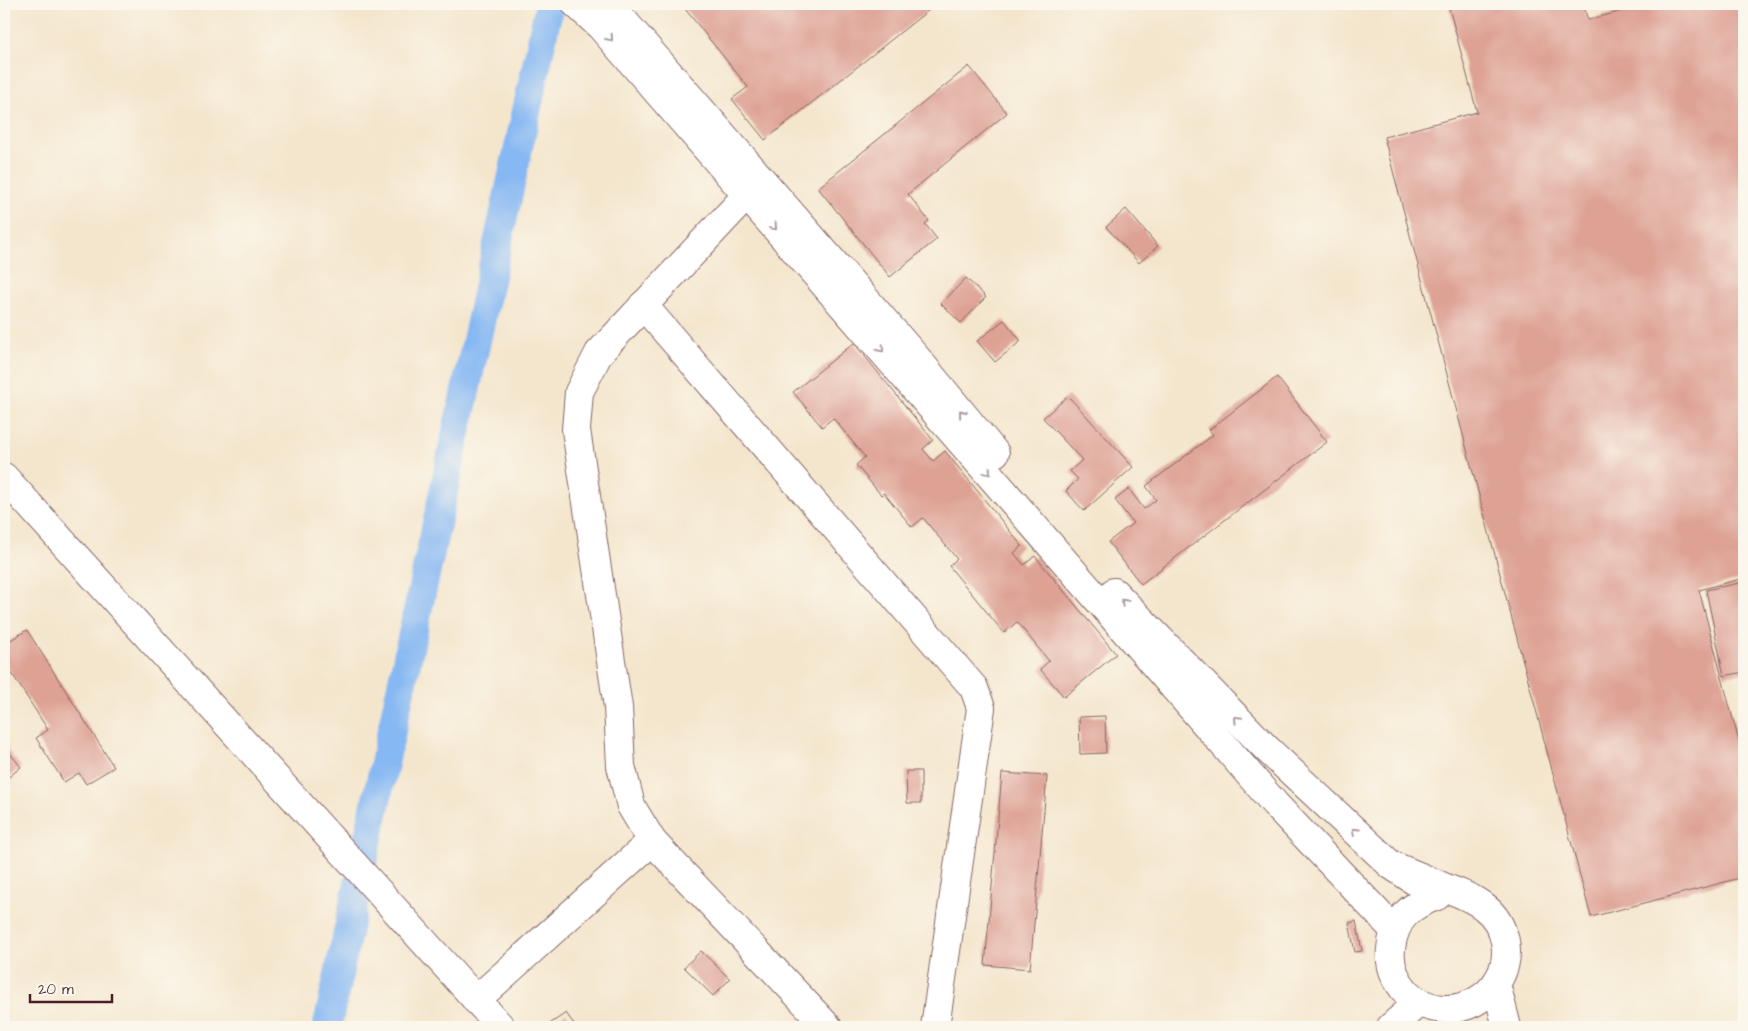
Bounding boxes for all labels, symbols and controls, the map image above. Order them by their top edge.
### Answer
one-way arrow [605,32,613,41]
one-way arrow [769,221,778,230]
one-way arrow [875,344,884,353]
one-way arrow [958,409,967,418]
one-way arrow [982,466,990,475]
one-way arrow [1121,599,1130,608]
one-way arrow [1234,716,1243,725]
one-way arrow [1351,828,1360,837]
scale bar [30,971,112,1003]
text: 20 m [38,979,74,1000]

